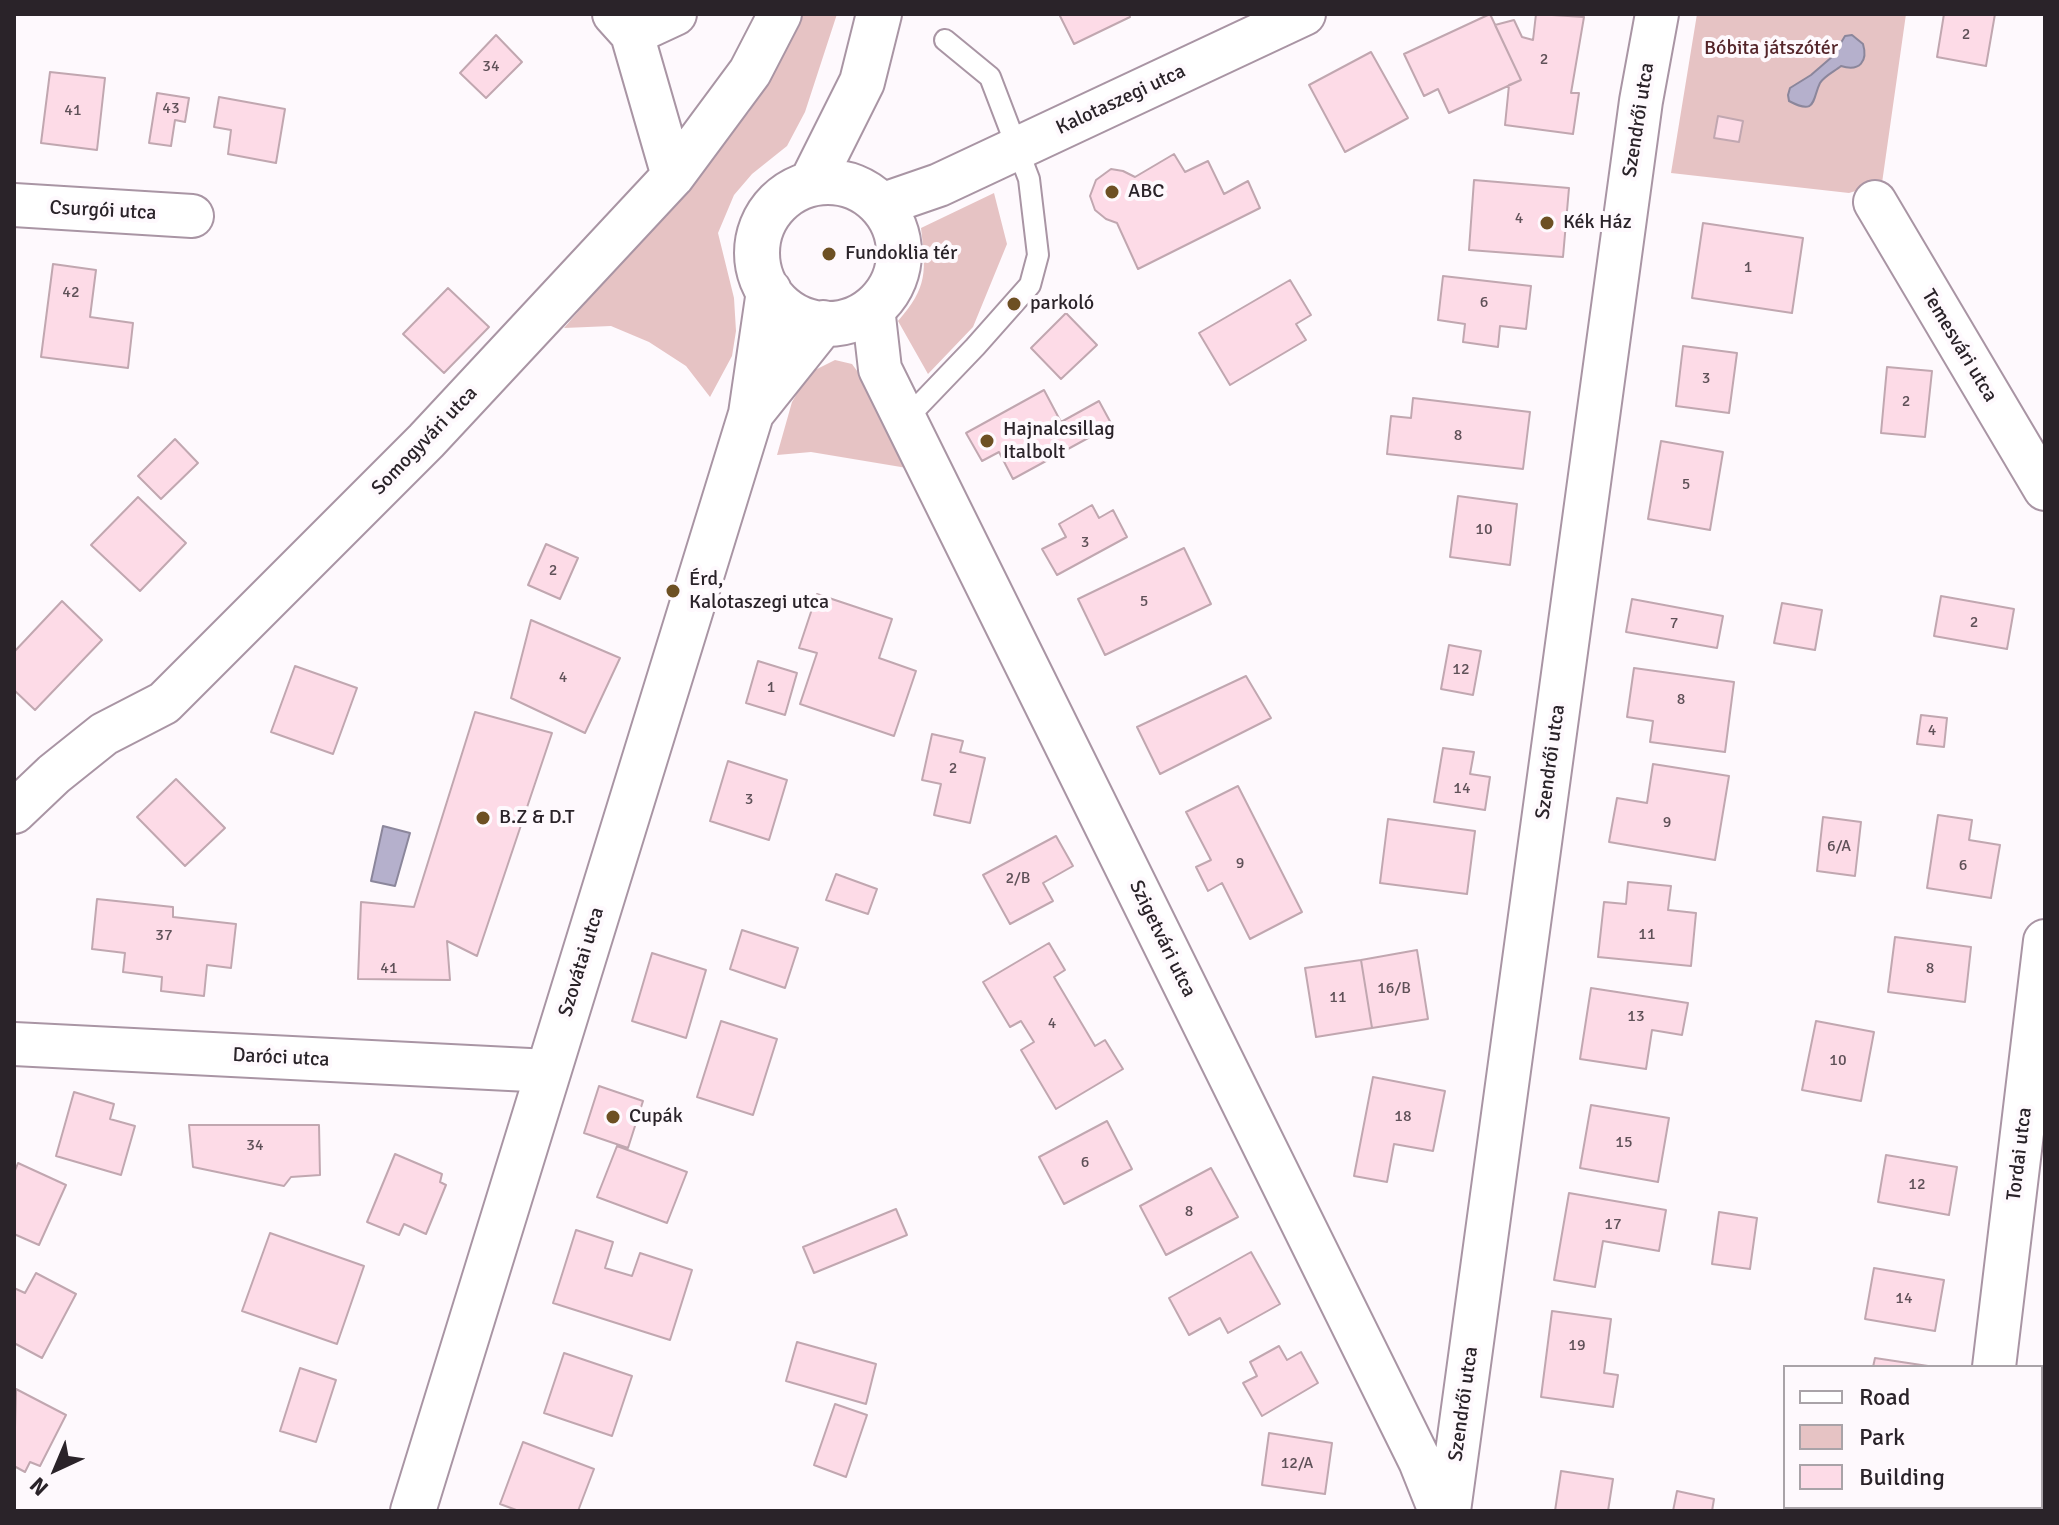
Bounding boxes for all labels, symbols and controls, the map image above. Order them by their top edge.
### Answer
house number: 2 [1962,25,1970,45]
park label: Bóbita játszótér [1704,37,1838,61]
house number: 2 [1540,50,1548,70]
house number: 34 [482,57,500,77]
street label: Kalotaszegi utca [1052,60,1190,140]
street label: Szendrői utca [1618,61,1660,179]
house number: 43 [162,99,180,119]
house number: 41 [64,101,82,121]
place label: ABC [1128,180,1164,204]
marker: ABC [1103,183,1121,201]
street label: Csurgói utca [49,196,157,226]
house number: 4 [1515,209,1523,229]
place label: Kék Ház [1563,211,1632,235]
marker: Kék Ház [1538,214,1556,232]
place label: Fundoklia tér [845,242,957,266]
marker: Fundoklia tér [820,245,838,263]
house number: 1 [1744,258,1752,278]
house number: 42 [62,283,80,303]
street label: Temesvári utca [1916,285,2002,407]
place label: parkoló [1030,292,1094,316]
house number: 6 [1480,293,1488,313]
marker: parkoló [1005,295,1023,313]
house number: 3 [1702,369,1710,389]
street label: Somogyvári utca [367,382,483,500]
house number: 2 [1902,392,1910,412]
place label: Hajnalcsillag Italbolt [1003,418,1115,465]
house number: 8 [1454,426,1462,446]
marker: Hajnalcsillag Italbolt [978,432,996,450]
house number: 5 [1682,475,1690,495]
house number: 10 [1475,520,1493,540]
house number: 3 [1081,533,1089,553]
house number: 2 [549,561,557,581]
place label: Érd, Kalotaszegi utca [689,568,829,615]
marker: Érd, Kalotaszegi utca [664,582,682,600]
house number: 5 [1140,592,1148,612]
house number: 2 [1970,613,1978,633]
house number: 7 [1670,614,1678,634]
house number: 12 [1452,660,1470,680]
house number: 4 [559,668,567,688]
house number: 1 [767,678,775,698]
house number: 8 [1677,690,1685,710]
street label: Szendrői utca [1531,703,1571,821]
house number: 4 [1928,721,1936,741]
house number: 2 [949,759,957,779]
house number: 14 [1453,779,1471,799]
house number: 3 [745,790,753,810]
place label: B.Z & D.T [499,806,575,830]
marker: B.Z & D.T [474,809,492,827]
house number: 9 [1663,813,1671,833]
house number: 6/A [1827,837,1851,857]
house number: 9 [1236,854,1244,874]
house number: 6 [1959,856,1967,876]
house number: 2/B [1005,869,1031,889]
street label: Szigetvári utca [1123,877,1201,1001]
street label: Szovátai utca [554,904,610,1020]
house number: 11 [1638,925,1656,945]
house number: 37 [155,926,173,946]
house number: 41 [380,959,398,979]
house number: 8 [1926,959,1934,979]
house number: 16/B [1377,979,1411,999]
house number: 11 [1329,988,1347,1008]
house number: 13 [1627,1007,1645,1027]
house number: 4 [1048,1014,1056,1034]
street label: Daróci utca [232,1043,330,1073]
house number: 10 [1829,1051,1847,1071]
place label: Cupák [629,1105,683,1129]
street label: Tordai utca [2002,1106,2038,1202]
house number: 18 [1394,1107,1412,1127]
marker: Cupák [604,1108,622,1126]
house number: 15 [1615,1133,1633,1153]
house number: 34 [246,1136,264,1156]
house number: 6 [1081,1153,1089,1173]
house number: 12 [1908,1175,1926,1195]
house number: 8 [1185,1202,1193,1222]
house number: 17 [1604,1215,1622,1235]
house number: 14 [1895,1289,1913,1309]
house number: 19 [1568,1336,1586,1356]
street label: Szendrői utca [1444,1345,1484,1463]
legend [1783,1365,2043,1509]
text: Road [1859,1382,1910,1412]
text: Park [1859,1422,1905,1452]
north arrow [16,1429,96,1509]
house number: 12/A [1281,1454,1313,1474]
text: Building [1859,1462,1945,1492]
text: N [24,1472,54,1502]

